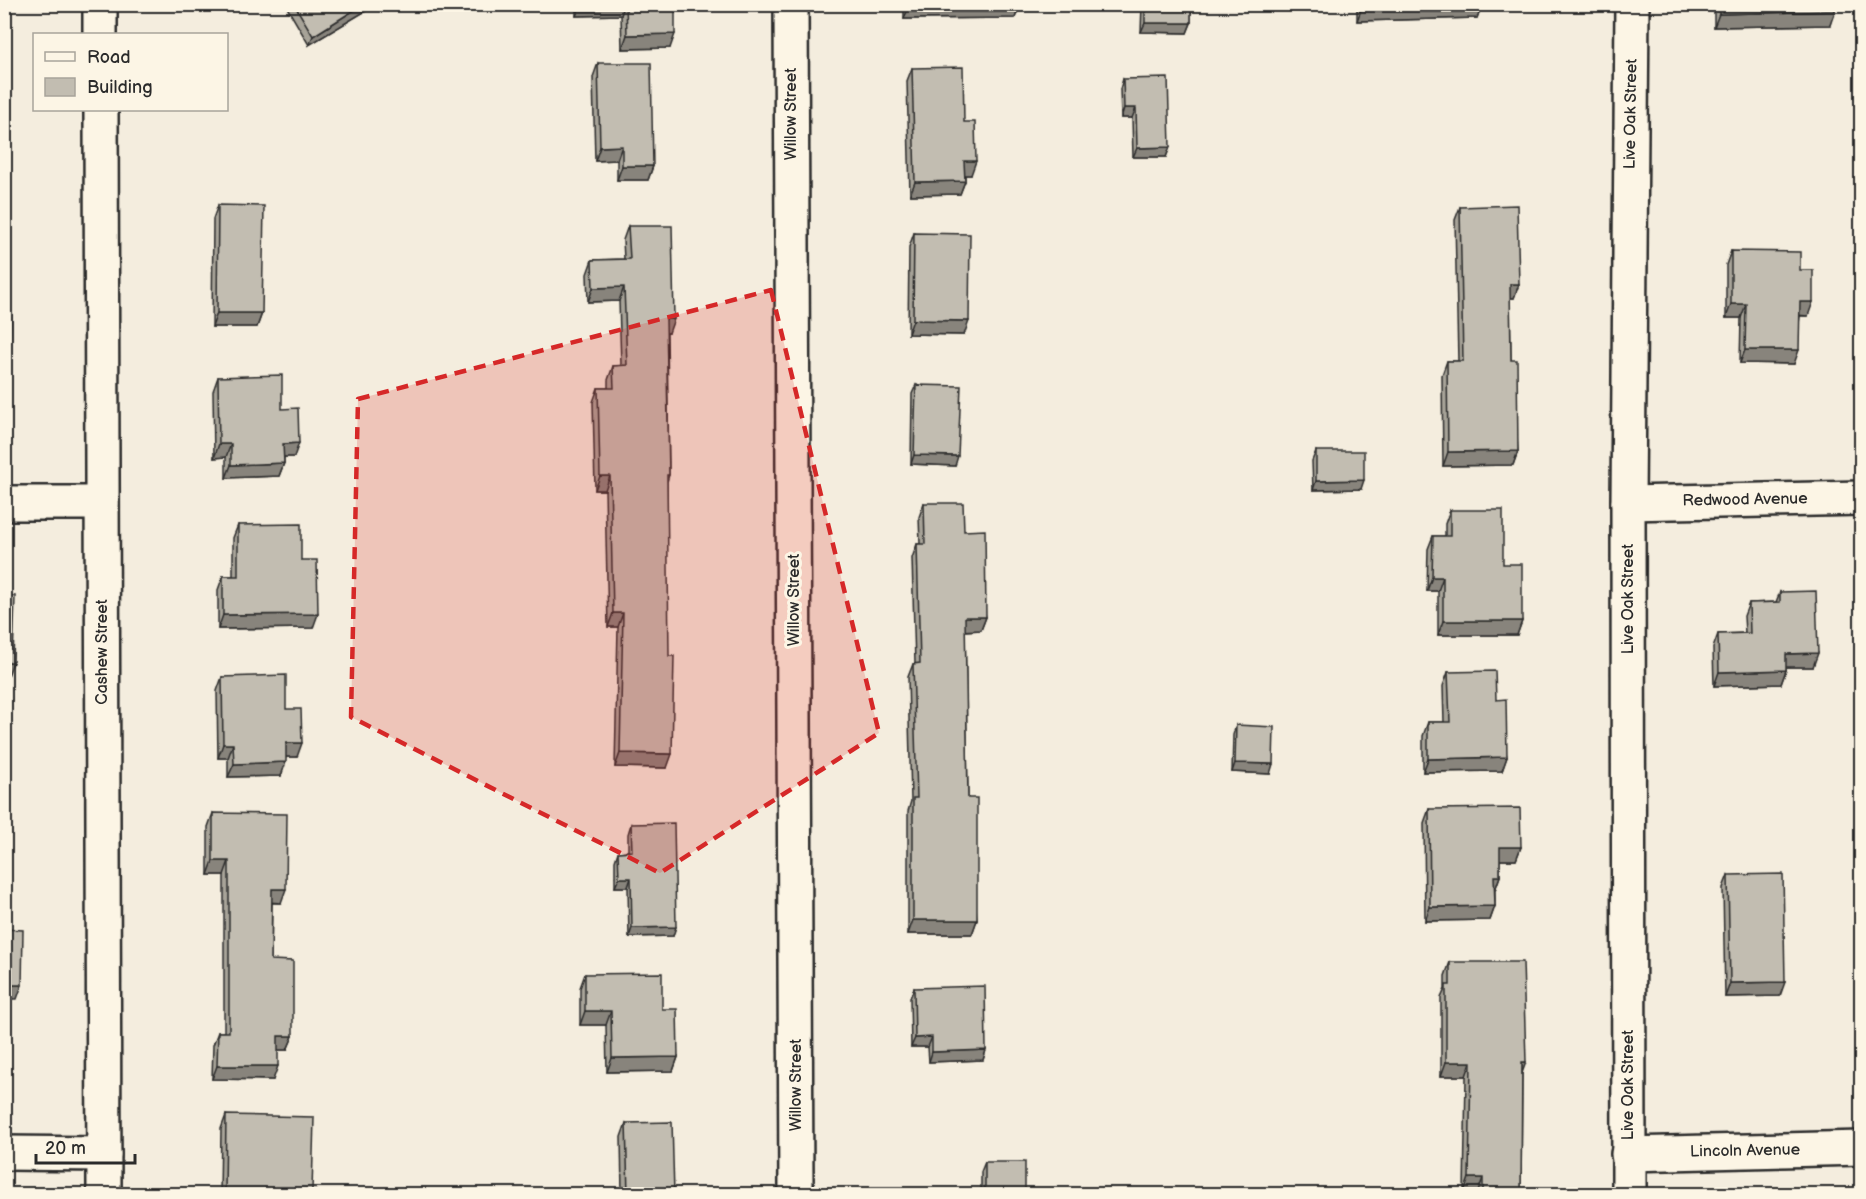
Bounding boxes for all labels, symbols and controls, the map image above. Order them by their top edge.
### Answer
legend [33,33,228,111]
text: Road [87,47,131,68]
street label: Live Oak Street [1621,59,1641,169]
street label: Willow Street [782,68,801,160]
text: Building [87,77,153,98]
street label: Redwood Avenue [1682,489,1808,511]
street label: Live Oak Street [1619,544,1638,654]
street label: Willow Street [785,554,804,646]
street label: Cashew Street [93,599,112,705]
street label: Live Oak Street [1619,1030,1638,1140]
street label: Willow Street [787,1039,806,1131]
scale bar [36,1127,135,1165]
text: 20 m [45,1138,86,1159]
street label: Lincoln Avenue [1690,1141,1801,1161]

